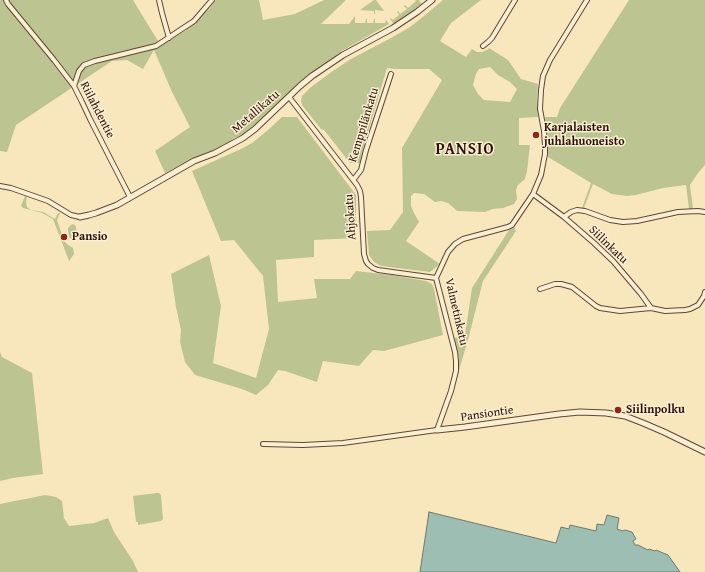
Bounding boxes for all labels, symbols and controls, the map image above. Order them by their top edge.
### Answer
street label: Riilahdentie [77,79,117,141]
street label: Kemppilänkatu [346,86,382,164]
street label: Metallikatu [229,88,283,136]
place label: Karjalaisten juhlahuoneisto [544,121,625,149]
marker: Karjalaisten juhlahuoneisto [531,130,541,140]
district label: PANSIO [435,140,495,160]
street label: Ahjokatu [342,194,360,240]
street label: Siilinkatu [586,223,630,267]
place label: Pansio [72,230,107,244]
marker: Pansio [59,232,69,242]
street label: Valmetinkatu [441,277,471,347]
street label: Pansiontie [460,403,514,425]
place label: Siilinpolku [626,403,685,417]
marker: Siilinpolku [613,405,623,415]

